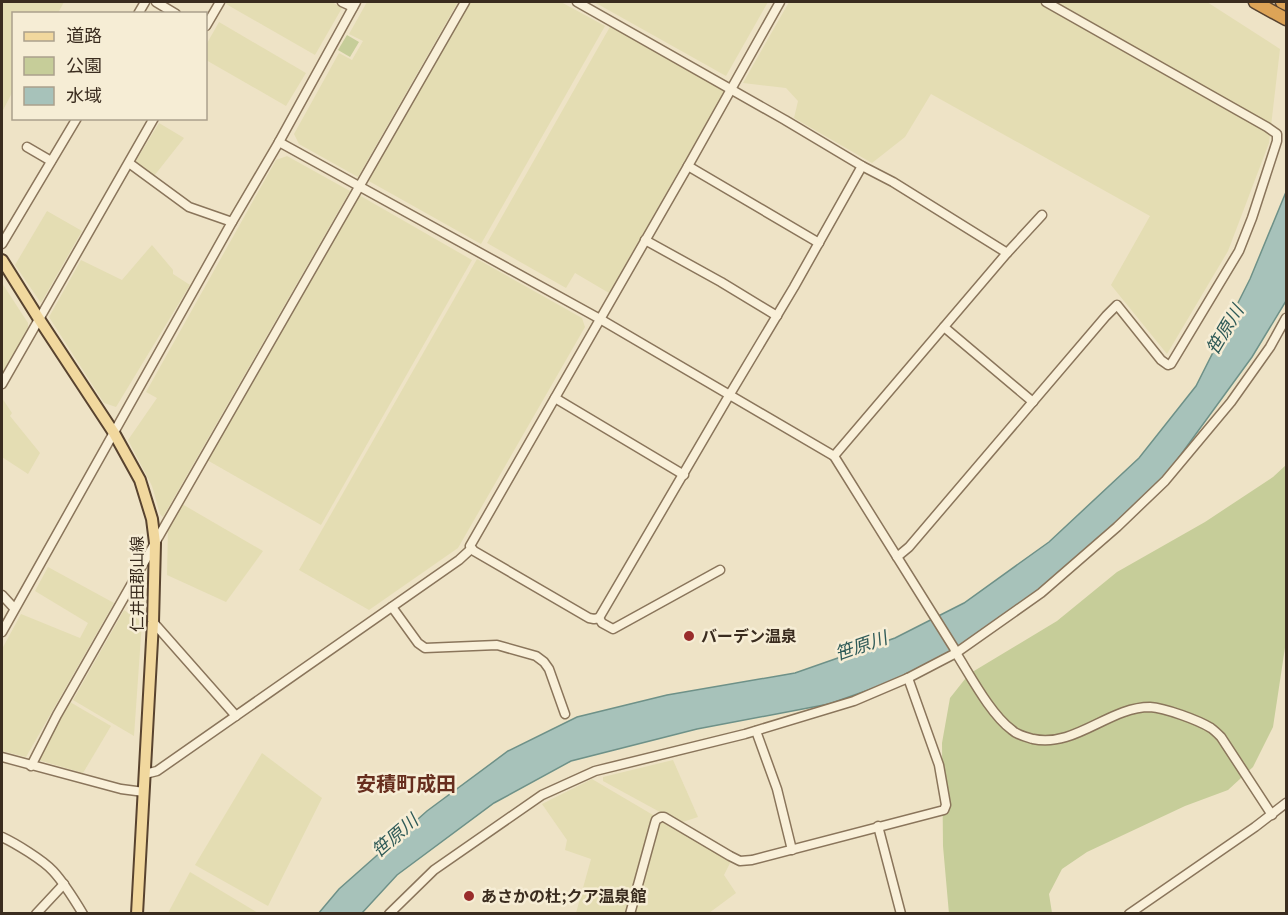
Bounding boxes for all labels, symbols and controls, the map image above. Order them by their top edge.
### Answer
legend [12,12,207,120]
text: 道路 [66,23,102,47]
text: 公園 [66,53,102,77]
text: 水域 [66,83,102,107]
water label: 笹原川 [1200,298,1249,359]
street label: 仁井田郡山線 [126,536,148,632]
water label: 笹原川 [831,624,892,665]
place label: バーデン温泉 [701,625,797,647]
marker: バーデン温泉 [682,629,696,643]
district label: 安積町成田 [356,770,456,797]
water label: 笹原川 [366,807,424,862]
place label: あさかの杜;クア温泉館 [481,885,647,907]
marker: あさかの杜;クア温泉館 [462,889,476,903]

